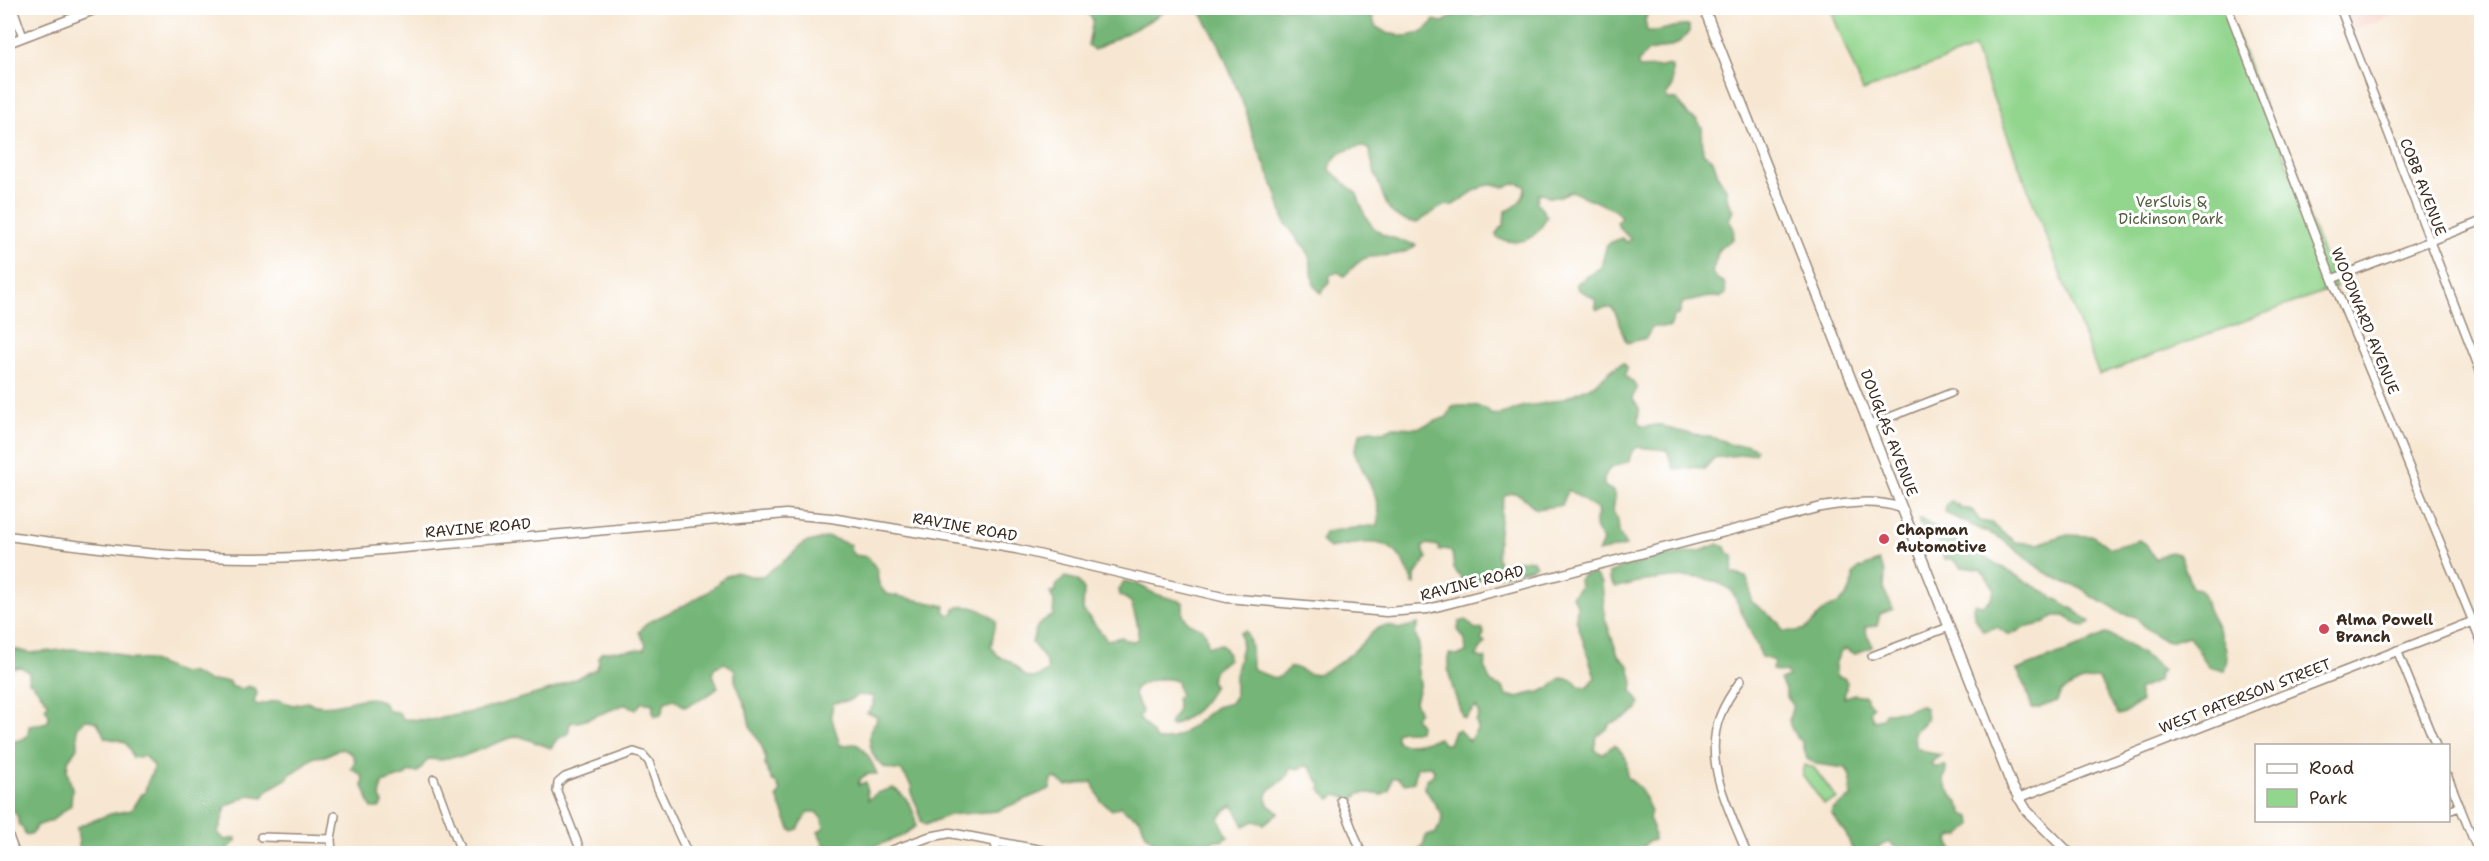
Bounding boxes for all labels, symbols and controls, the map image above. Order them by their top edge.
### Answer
street label: COBB AVENUE [2395,135,2451,239]
park label: VerSluis & Dickinson Park [2118,192,2224,229]
street label: WOODWARD AVENUE [2326,245,2404,397]
street label: DOUGLAS AVENUE [1856,367,1922,499]
street label: RAVINE ROAD [911,508,1019,546]
street label: RAVINE ROAD [424,513,532,543]
place label: Chapman Automotive [1896,520,1987,557]
marker: Chapman Automotive [1877,532,1891,546]
street label: RAVINE ROAD [1418,560,1526,606]
place label: Alma Powell Branch [2336,610,2433,647]
marker: Alma Powell Branch [2317,622,2331,636]
street label: WEST PATERSON STREET [2156,654,2334,738]
legend [2255,744,2450,822]
text: Road [2309,756,2354,780]
text: Park [2309,786,2348,810]

